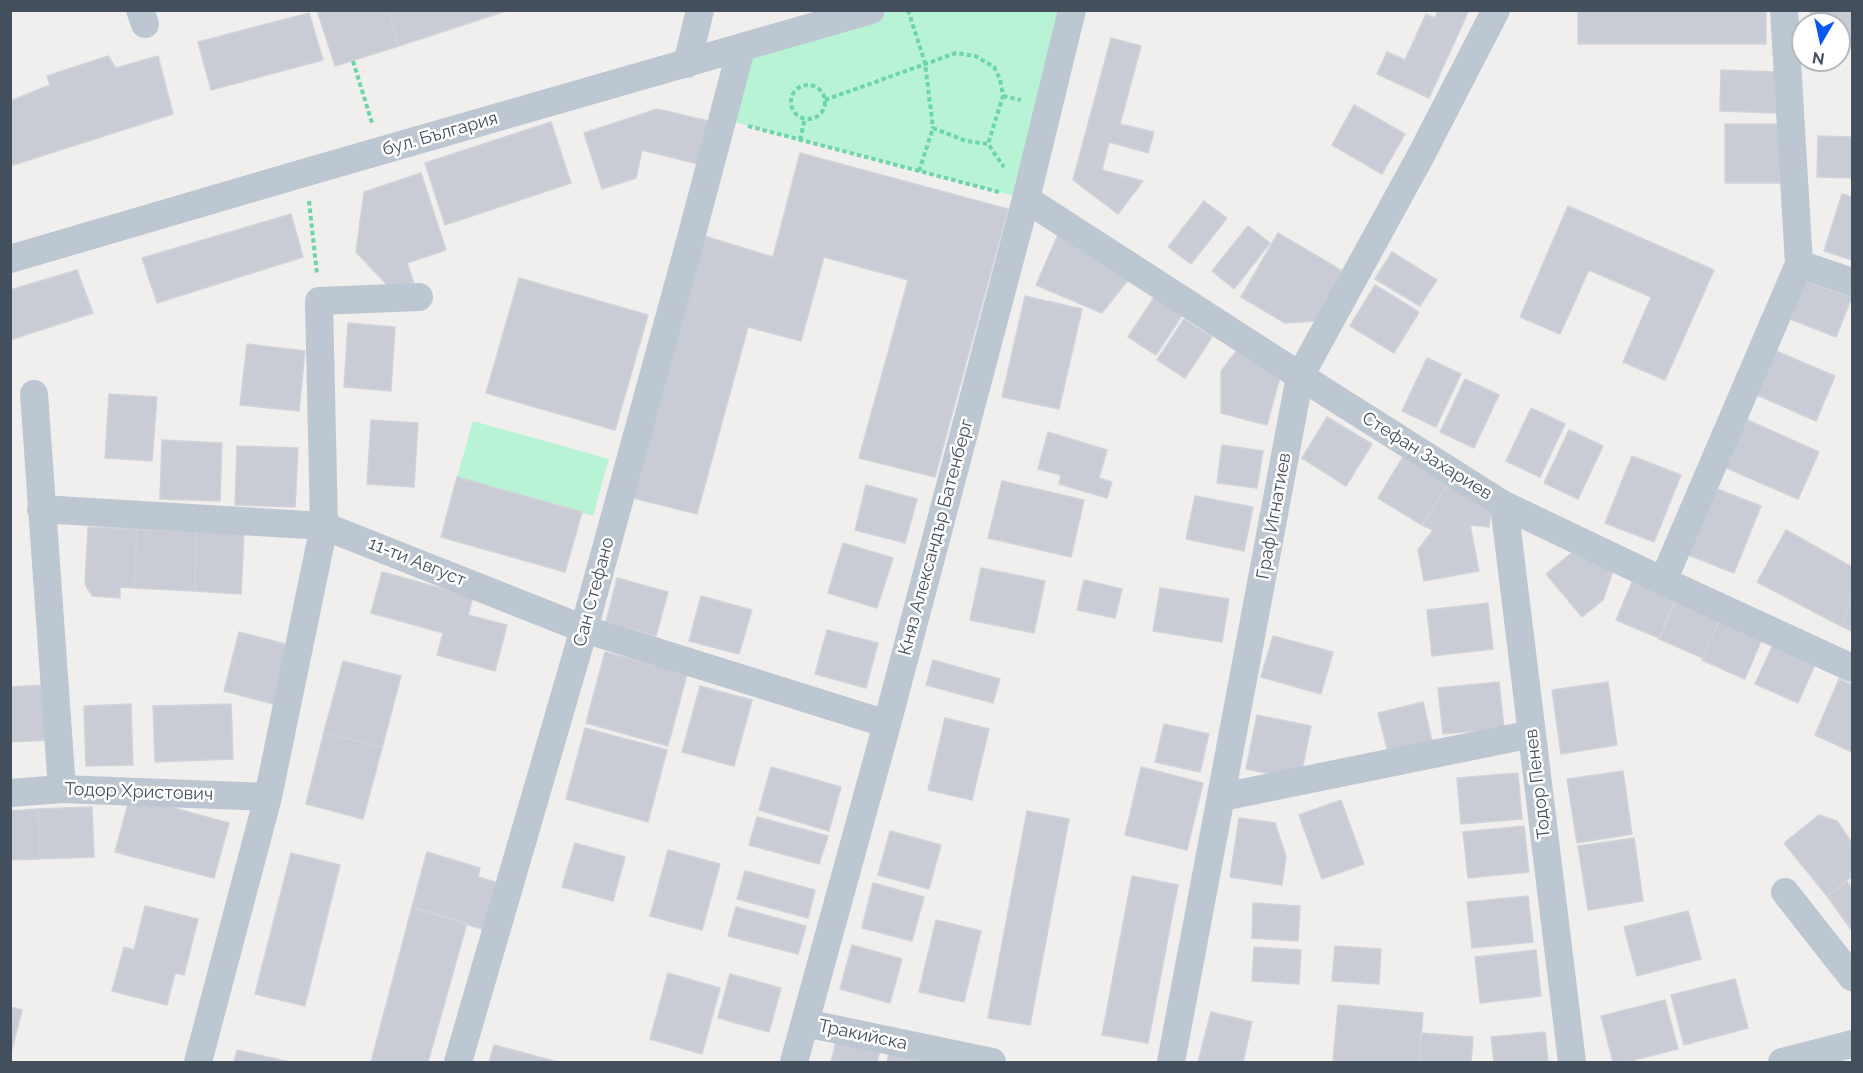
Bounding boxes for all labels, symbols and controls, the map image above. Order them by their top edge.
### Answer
north arrow [1791,12,1851,72]
text: N [1811,48,1826,69]
street label: бул. България [380,107,500,161]
street label: Стефан Захариев [1358,407,1496,505]
street label: Княз Александър Батенберг [894,416,978,658]
street label: Граф Игнатиев [1252,451,1296,581]
street label: 11-ти Август [365,533,469,591]
street label: Сан Стефано [569,535,619,649]
street label: Тодор Пенев [1521,728,1555,840]
street label: Тодор Христович [64,779,214,805]
street label: Тракийска [817,1015,909,1055]

